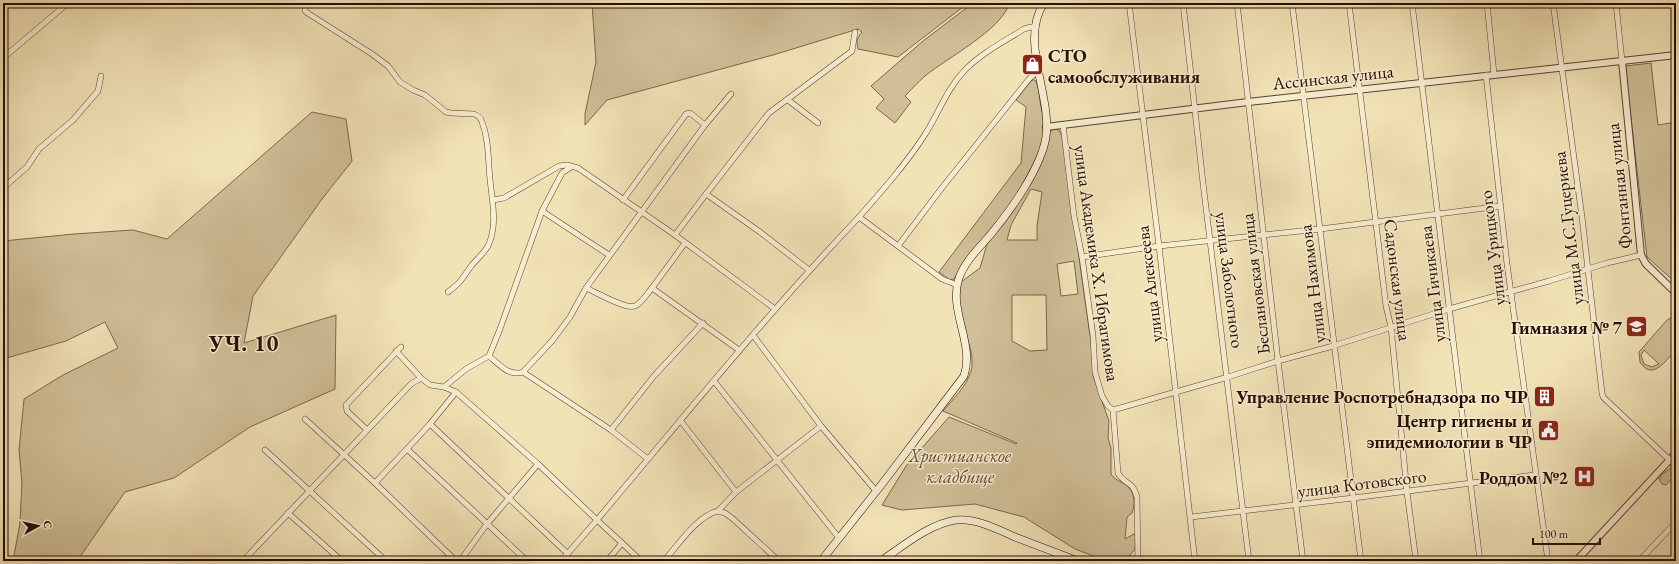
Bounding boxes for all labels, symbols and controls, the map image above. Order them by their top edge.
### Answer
place label: СТО самообслуживания [1048,44,1200,88]
shop icon: СТО самообслуживания [1020,52,1046,78]
street label: Ассинская улица [1270,59,1395,95]
street label: Фонтанная улица [1601,121,1637,250]
street label: улица Академика Х. Ибрагимова [1069,143,1125,384]
street label: улица М.С.Гуцериева [1547,149,1589,306]
street label: улица Урицкого [1474,189,1510,307]
street label: улица Заболотного [1210,211,1250,350]
street label: Беслановская улица [1235,211,1275,356]
street label: Садонская улица [1379,218,1417,343]
street label: улица Нахимова [1293,222,1331,345]
street label: улица Алексеева [1130,223,1168,344]
street label: улица Гичикаева [1413,223,1451,344]
school or university icon: Гимназия № 7 [1624,314,1650,340]
place label: Гимназия № 7 [1511,316,1622,339]
district label: УЧ. 10 [208,329,279,358]
building icon: Управление Роспотребнадзора по ЧР [1531,383,1557,409]
place label: Управление Роспотребнадзора по ЧР [1235,385,1528,408]
place label: Центр гигиены и эпидемиологии в ЧР [1367,409,1532,453]
public building icon: Центр гигиены и эпидемиологии в ЧР [1535,417,1561,443]
park label: Христианское кладбище [907,444,1012,488]
street label: улица Котовского [1296,464,1428,502]
hospital icon: Роддом №2 [1571,464,1597,490]
place label: Роддом №2 [1479,466,1568,489]
north arrow [18,506,58,546]
text: С [40,520,55,530]
scale bar [1533,520,1600,546]
text: 100 m [1539,526,1569,542]

